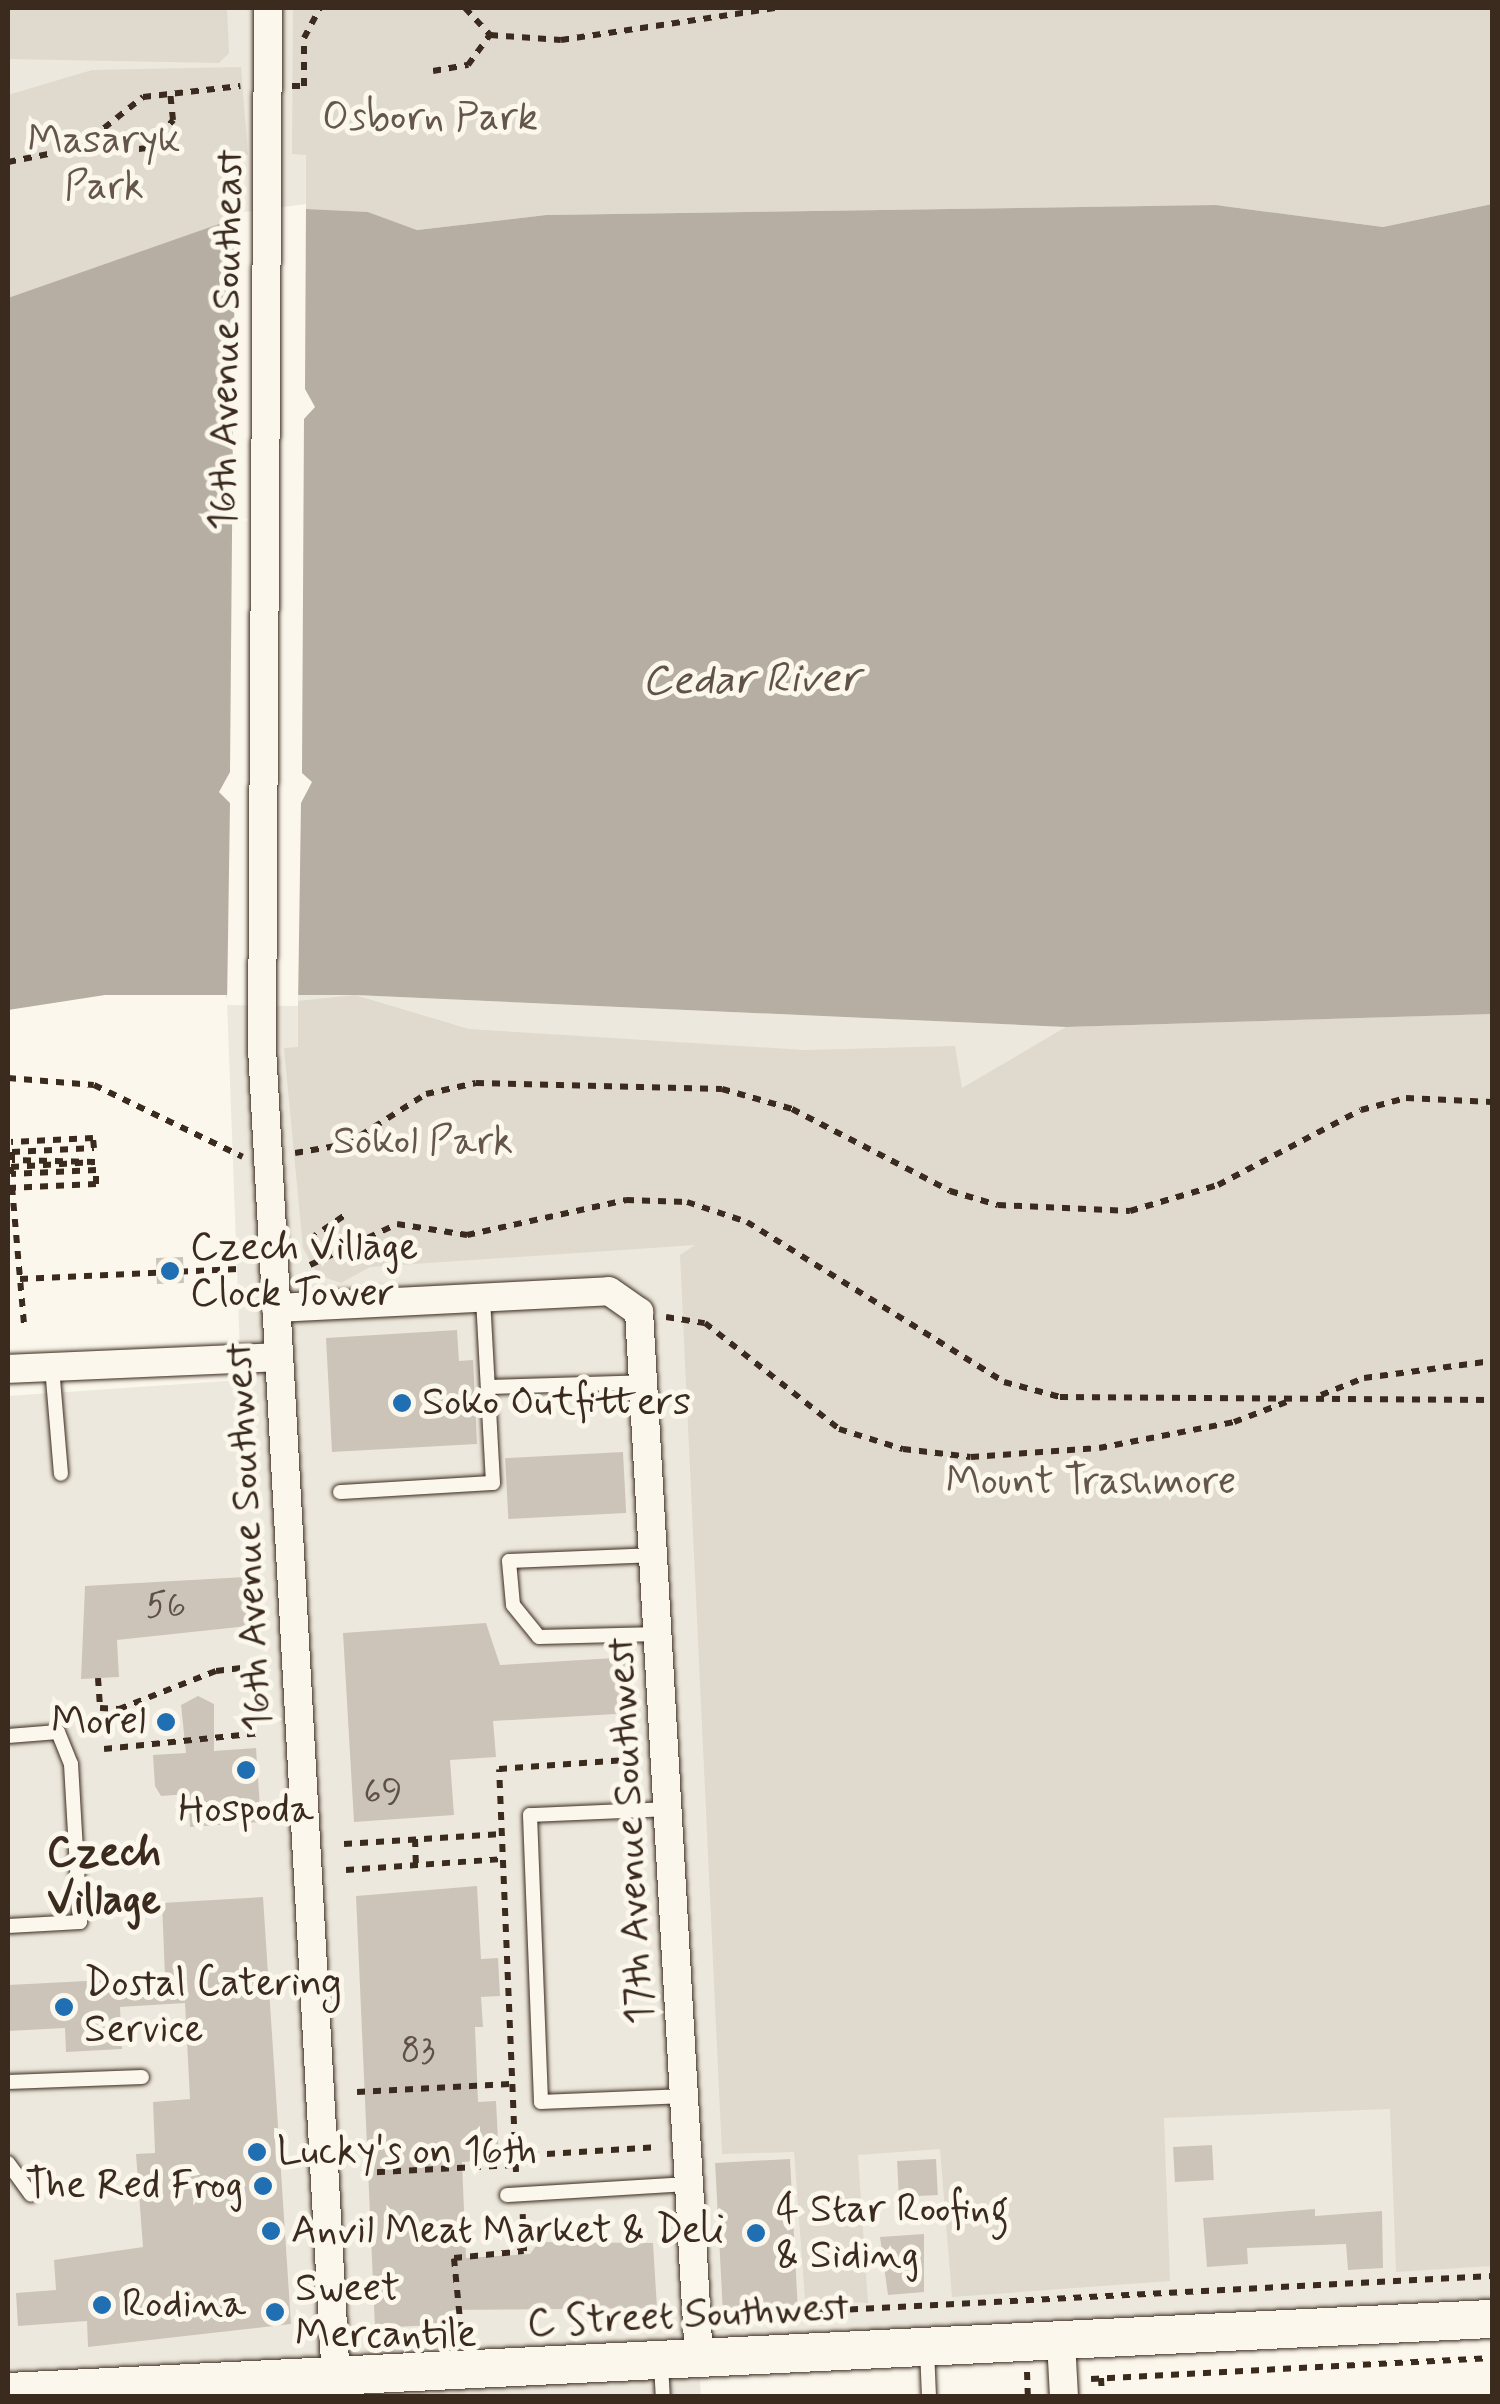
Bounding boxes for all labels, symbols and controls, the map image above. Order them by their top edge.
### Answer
park label: Osborn Park [324,94,536,142]
park label: Masaryk Park [27,117,181,211]
street label: 16th Avenue Southeast [200,152,254,528]
water label: Cedar River [643,654,859,708]
park label: Sokol Park [335,1118,511,1166]
place label: Czech Village Clock Tower [190,1224,418,1318]
marker: Czech Village Clock Tower [159,1260,181,1282]
street label: 16th Avenue Southwest [215,1345,283,1729]
place label: Soko Outfitters [422,1379,687,1427]
marker: Soko Outfitters [391,1392,413,1414]
park label: Mount Trashmore [946,1458,1236,1506]
house number: 56 [146,1585,186,1627]
street label: 17th Avenue Southwest [597,1640,665,2022]
place label: Morel [51,1698,146,1746]
marker: Morel [155,1711,177,1733]
marker: Hospoda [235,1759,257,1781]
house number: 69 [364,1772,402,1814]
place label: Hospoda [178,1786,314,1834]
district label: Czech Village [47,1829,161,1928]
place label: Dostal Catering Service [84,1960,344,2054]
marker: Dostal Catering Service [53,1996,75,2018]
house number: 83 [401,2030,435,2072]
place label: Lucky's on 16th [277,2128,535,2176]
marker: Lucky's on 16th [246,2141,268,2163]
place label: The Red Frog [27,2162,243,2210]
marker: The Red Frog [252,2175,274,2197]
place label: 4 Star Roofing & Siding [776,2186,1011,2280]
place label: Anvil Meat Market & Deli [291,2207,730,2255]
marker: Anvil Meat Market & Deli [260,2220,282,2242]
marker: 4 Star Roofing & Siding [745,2222,767,2244]
place label: Sweet Mercantile [295,2265,477,2359]
place label: Rodina [122,2281,246,2329]
street label: C Street Southwest [524,2283,852,2349]
marker: Rodina [91,2294,113,2316]
marker: Sweet Mercantile [264,2301,286,2323]

